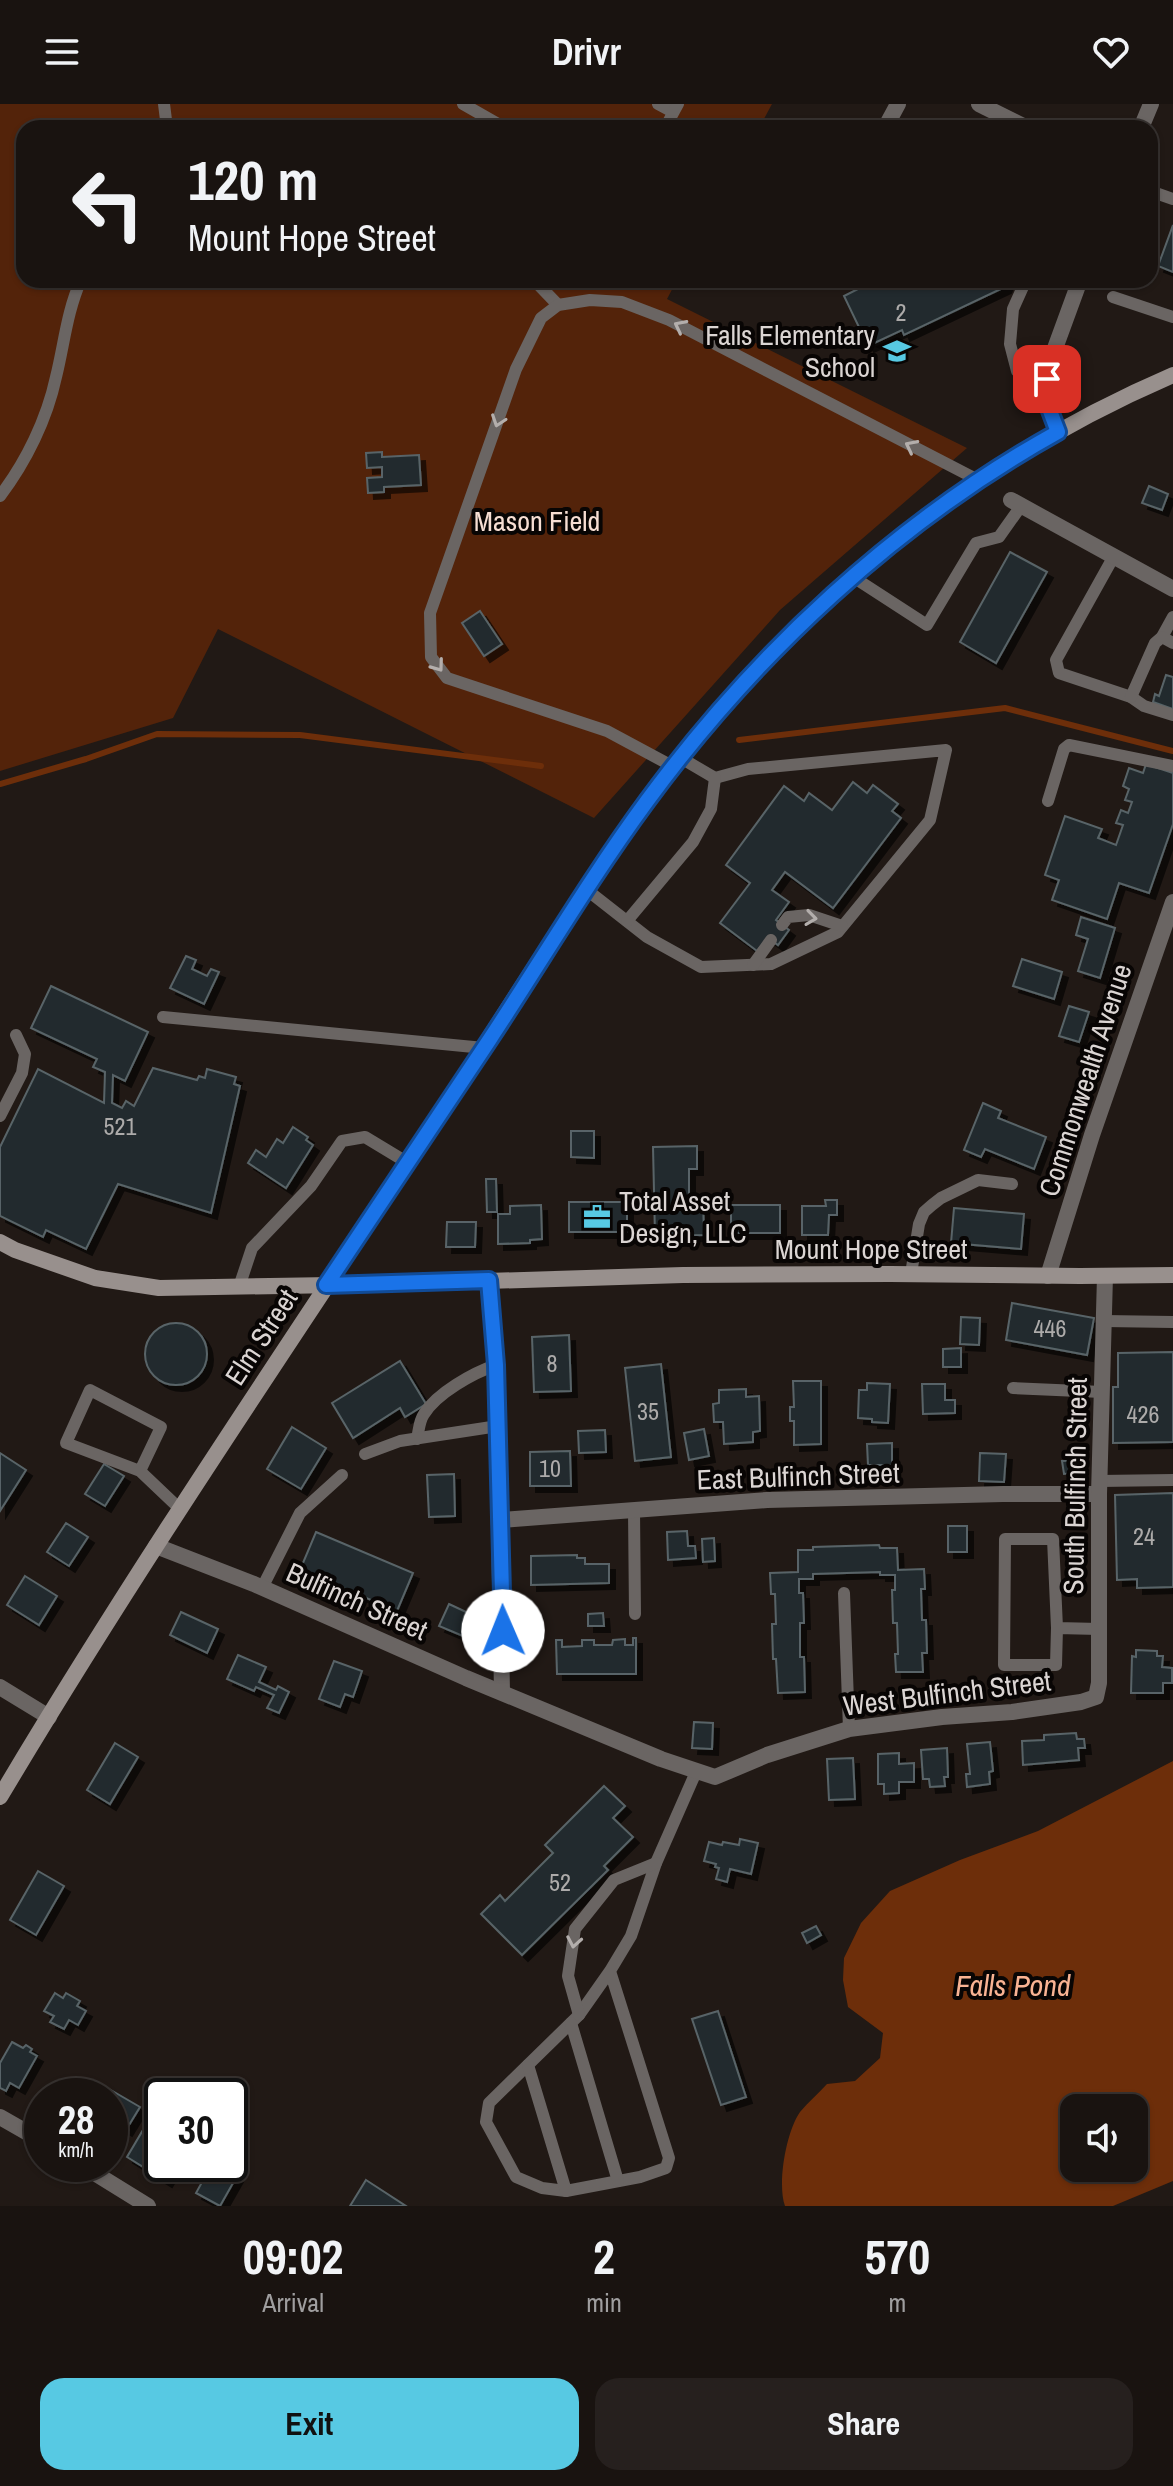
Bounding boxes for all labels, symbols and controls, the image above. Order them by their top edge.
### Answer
text: Drivr [552,28,621,76]
icon: menu [40,30,84,74]
icon: heart [1089,30,1133,74]
text: 120 m [188,142,318,217]
icon: left [56,152,160,256]
text: Mount Hope Street [188,214,436,262]
house number: 2 [896,296,906,328]
place label: Falls Elementary School [705,316,876,386]
one-way arrow [673,320,688,336]
school or university icon: Falls Elementary School [882,336,912,366]
pin [1013,345,1081,413]
icon: arrive [1025,357,1069,401]
one-way arrow [491,413,507,427]
one-way arrow [904,440,919,455]
park label: Mason Field [474,502,600,540]
one-way arrow [428,658,443,672]
one-way arrow [804,909,817,926]
street label: Commonwealth Avenue [1030,959,1140,1201]
house number: 521 [104,1110,136,1142]
place label: Total Asset Design, LLC [619,1182,747,1252]
office icon: Total Asset Design, LLC [582,1202,612,1232]
street label: Mount Hope Street [775,1230,967,1268]
street label: Elm Street [216,1282,306,1392]
house number: 446 [1034,1312,1066,1344]
house number: 8 [547,1347,557,1379]
street label: South Bulfinch Street [1054,1377,1096,1595]
house number: 35 [637,1395,659,1427]
house number: 426 [1127,1398,1159,1430]
house number: 10 [539,1452,561,1484]
street label: East Bulfinch Street [696,1453,900,1499]
house number: 24 [1133,1520,1155,1552]
street label: Bulfinch Street [280,1553,434,1649]
position arrow [461,1589,545,1673]
street label: West Bulfinch Street [841,1661,1053,1725]
house number: 52 [549,1866,571,1898]
one-way arrow [566,1935,583,1948]
water label: Falls Pond [955,1965,1071,2005]
speed limit sign: 30 [144,2078,248,2182]
text: 28 [58,2093,94,2146]
map controls [1060,2094,1148,2182]
button: sound [1060,2094,1148,2182]
text: km/h [58,2136,94,2163]
text: 09:02 [243,2224,343,2289]
text: 2 [593,2224,615,2289]
text: 570 [865,2224,930,2289]
text: Arrival [262,2285,324,2320]
text: min [586,2285,622,2320]
text: m [889,2285,906,2320]
button: Exit [40,2378,579,2470]
button: Share [595,2378,1133,2470]

